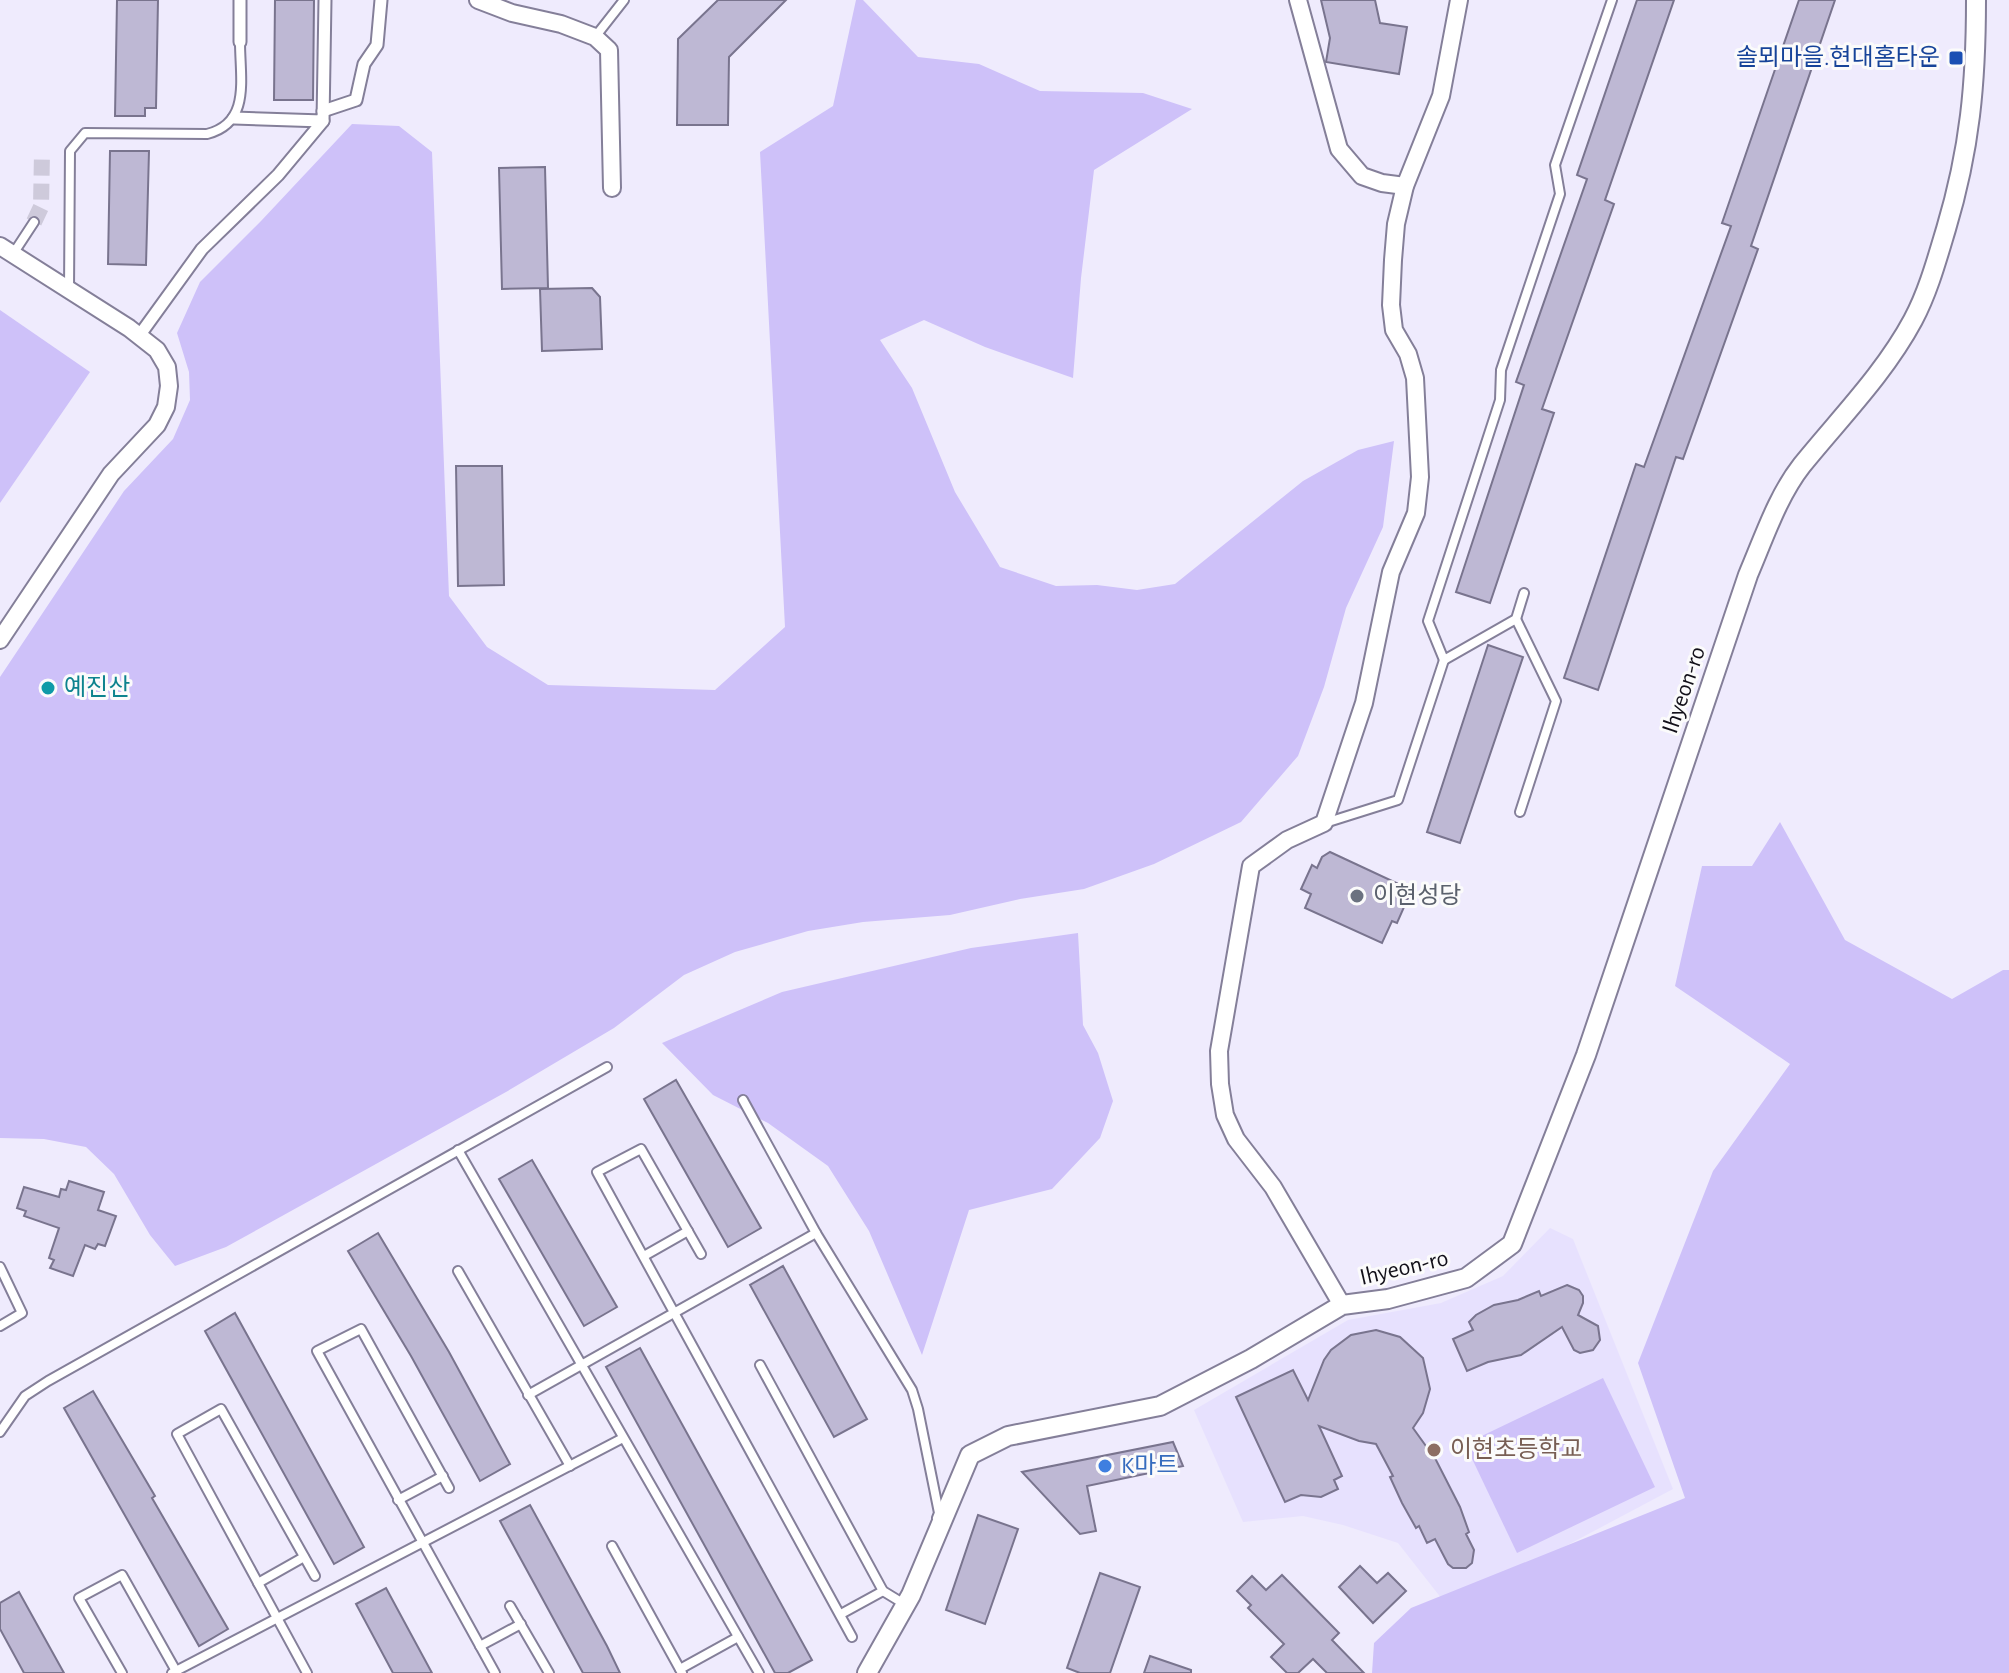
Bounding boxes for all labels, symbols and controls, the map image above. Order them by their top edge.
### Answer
place label: 솔뫼마을.현대홈타운 [1736,44,1940,70]
marker: 솔뫼마을.현대홈타운 [1947,49,1965,67]
street label: Ihyeon-ro [1658,643,1710,737]
place label: 예진산 [64,675,130,700]
marker: 예진산 [39,679,57,697]
place label: 이현성당 [1373,883,1461,908]
marker: 이현성당 [1348,887,1366,905]
street label: Ihyeon-ro [1357,1246,1451,1290]
place label: 이현초등학교 [1450,1436,1582,1462]
marker: 이현초등학교 [1425,1441,1443,1459]
place label: K마트 [1121,1453,1178,1478]
marker: K마트 [1096,1457,1114,1475]

